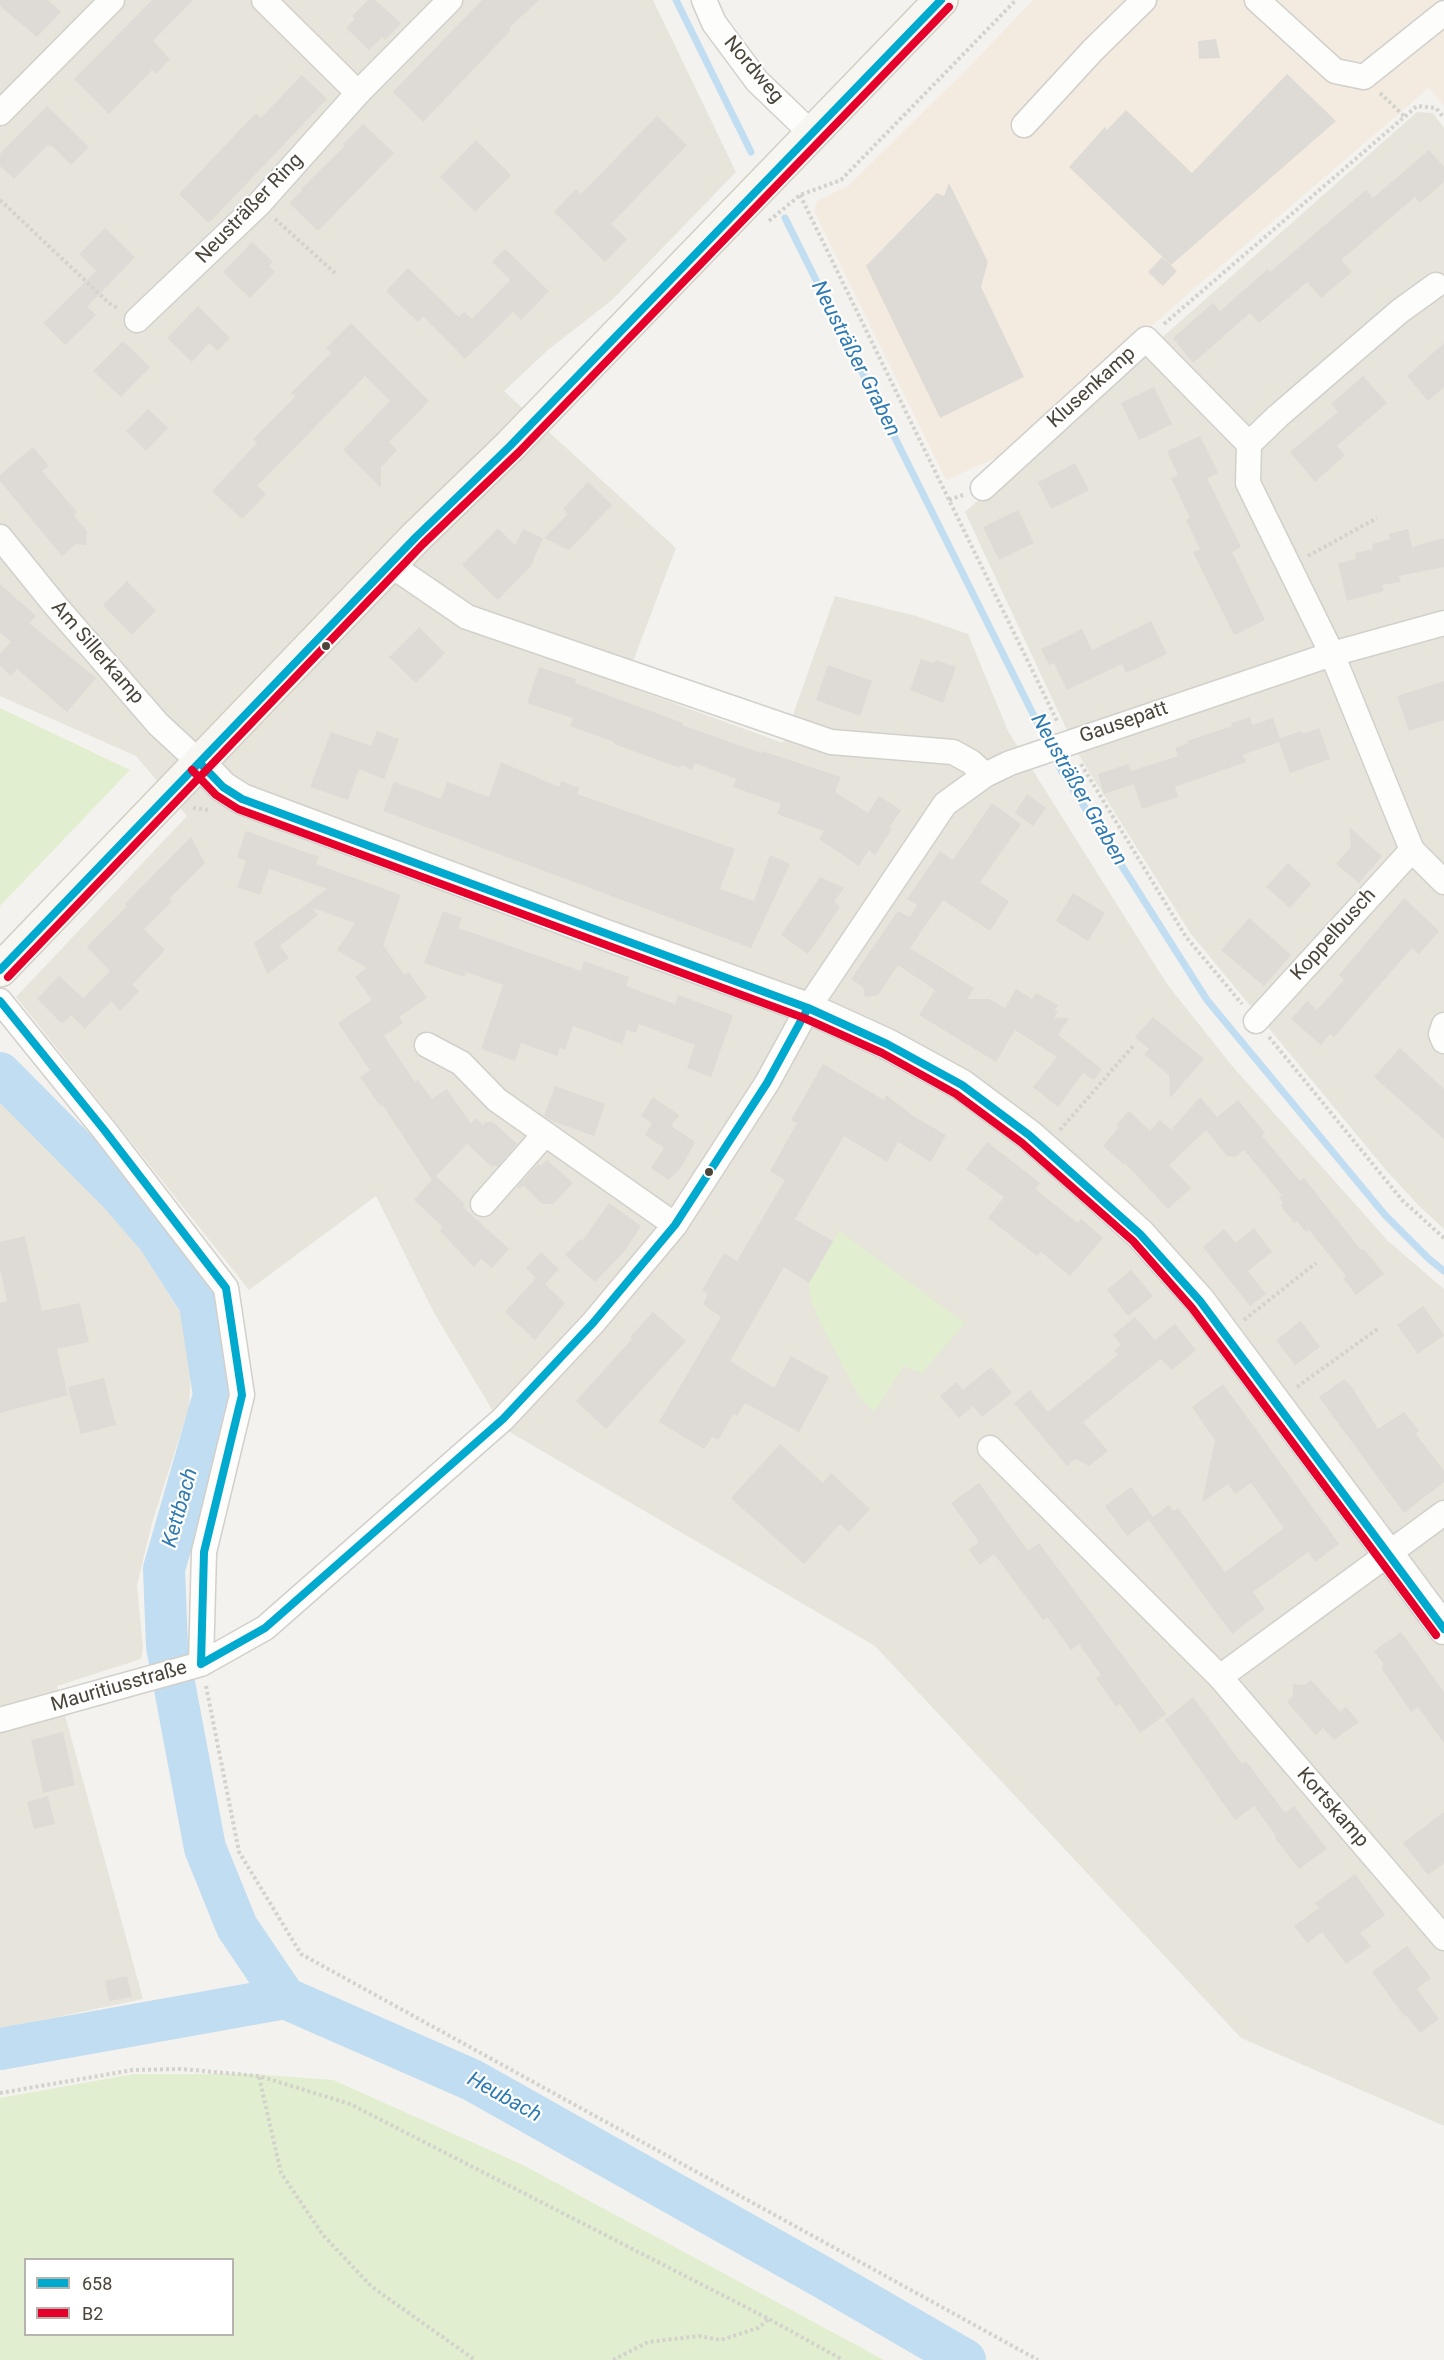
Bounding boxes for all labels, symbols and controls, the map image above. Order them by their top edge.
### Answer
street label: Nordweg [718,31,788,109]
street label: Neusträßer Ring [191,149,309,269]
water label: Neusträßer Graben [805,277,905,441]
street label: Klusenkamp [1043,342,1141,434]
street label: Am Sillerkamp [46,596,148,710]
unlabelled marker [320,640,332,652]
street label: Gausepatt [1077,697,1171,749]
water label: Neusträßer Graben [1024,710,1132,870]
street label: Koppelbusch [1286,884,1382,986]
unlabelled marker [703,1166,715,1178]
water label: Kettbach [158,1466,204,1550]
street label: Mauritiusstraße [48,1656,190,1718]
street label: Kortskamp [1291,1763,1373,1853]
water label: Heubach [462,2067,546,2129]
legend [24,2258,234,2336]
text: 658 [82,2273,112,2294]
text: B2 [82,2303,103,2324]

